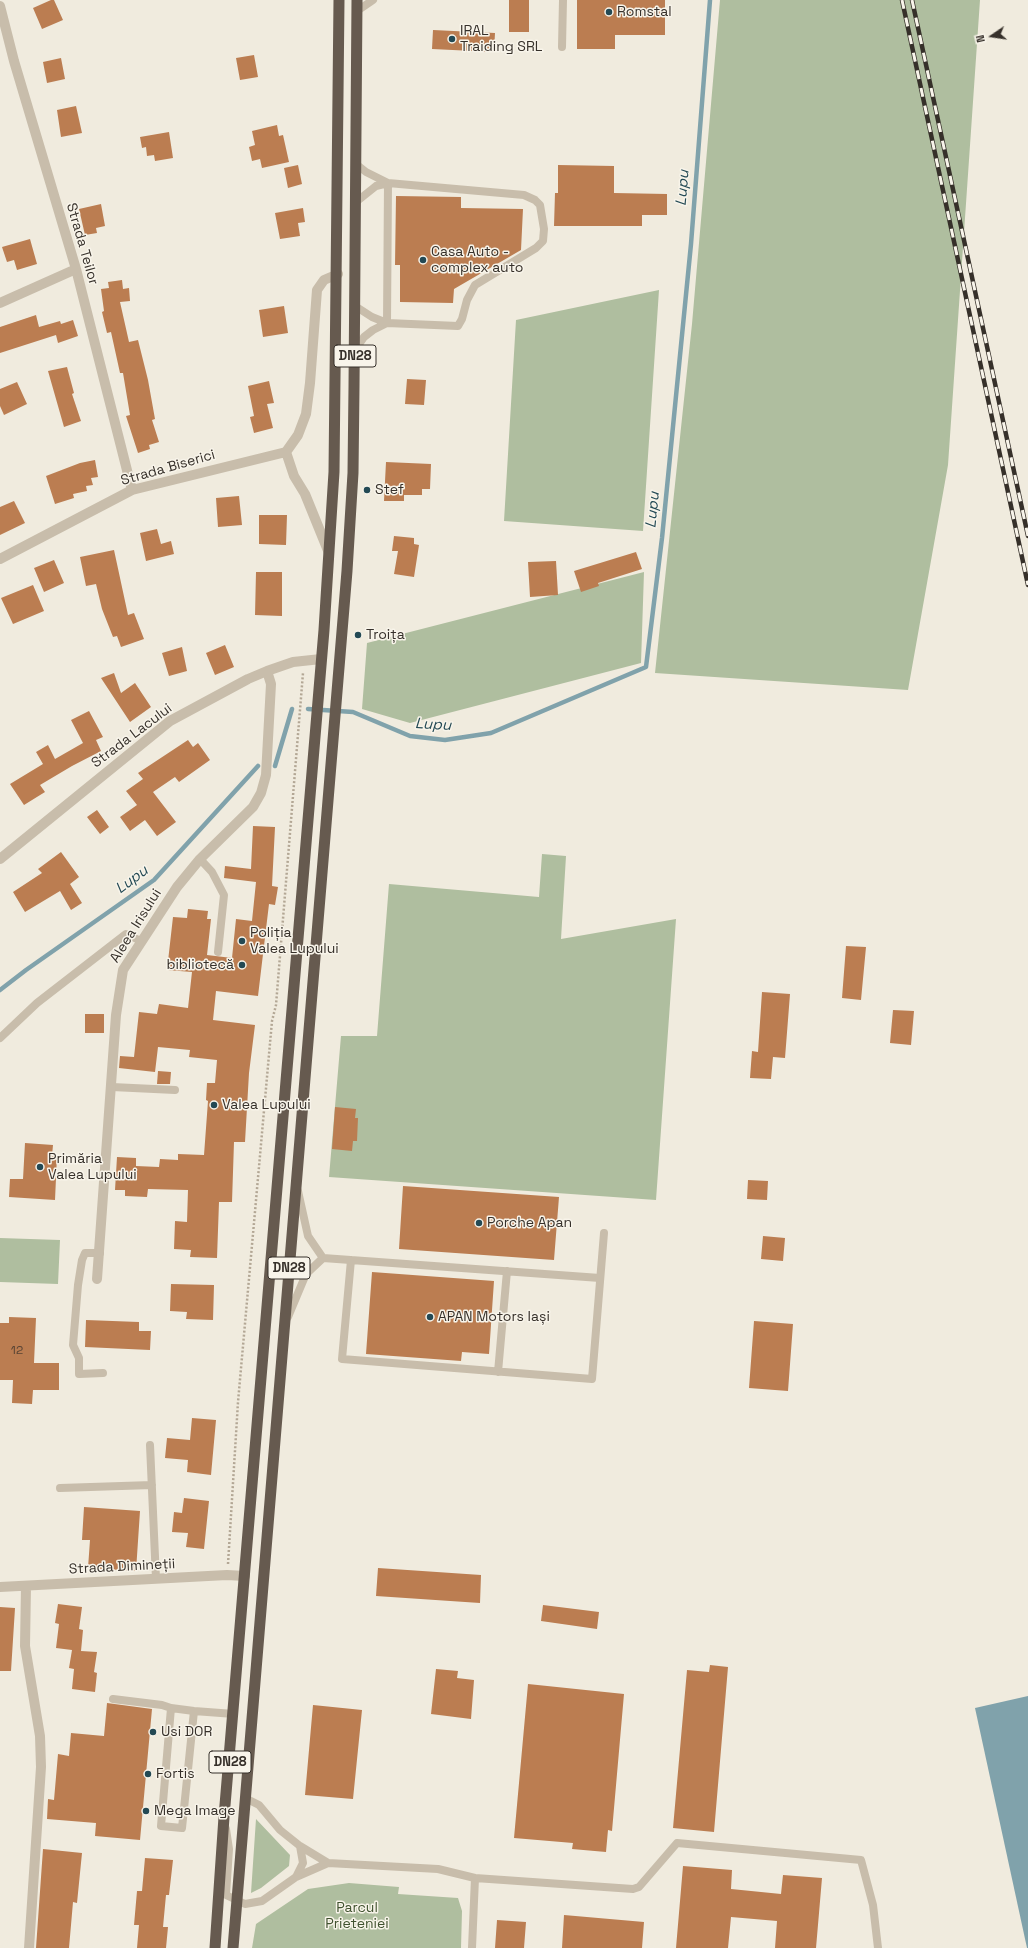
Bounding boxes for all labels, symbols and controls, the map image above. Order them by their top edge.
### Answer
place label: Romstal [617,4,672,20]
marker: Romstal [604,7,614,17]
north arrow [972,16,1012,56]
place label: IRAL Traiding SRL [460,23,542,56]
marker: IRAL Traiding SRL [447,34,457,44]
text: N [973,34,988,44]
water label: Lupu [672,169,694,207]
street label: Strada Teilor [62,201,102,287]
place label: Casa Auto - complex auto [431,244,524,276]
marker: Casa Auto - complex auto [418,255,428,265]
road number: DN28 [334,345,376,367]
street label: Strada Biserici [119,446,217,490]
place label: Stef [375,482,404,498]
marker: Stef [362,485,372,495]
water label: Lupu [642,491,664,529]
place label: Troița [366,627,405,643]
marker: Troița [353,630,363,640]
street label: Strada Lacului [88,700,176,772]
water label: Lupu [414,715,452,735]
water label: Lupu [112,862,152,898]
street label: Aleea Irisului [107,886,165,966]
place label: Poliția Valea Lupului [250,925,339,958]
marker: Poliția Valea Lupului [237,936,247,946]
place label: bibliotecă [166,957,234,973]
marker: bibliotecă [237,960,247,970]
place label: Valea Lupului [222,1097,311,1113]
marker: Valea Lupului [209,1100,219,1110]
place label: Primăria Valea Lupului [48,1151,137,1184]
marker: Primăria Valea Lupului [35,1162,45,1172]
place label: Porche Apan [487,1215,572,1231]
marker: Porche Apan [474,1218,484,1228]
road number: DN28 [268,1257,310,1279]
place label: APAN Motors Iași [438,1309,550,1325]
marker: APAN Motors Iași [425,1312,435,1322]
house number: 12 [11,1344,23,1358]
street label: Strada Dimineții [68,1556,176,1578]
place label: Usi DOR [161,1724,212,1740]
marker: Usi DOR [148,1727,158,1737]
road number: DN28 [209,1751,251,1773]
place label: Fortis [156,1766,195,1782]
marker: Fortis [143,1769,153,1779]
place label: Mega Image [154,1803,236,1819]
marker: Mega Image [141,1806,151,1816]
park label: Parcul Prieteniei [325,1900,389,1932]

